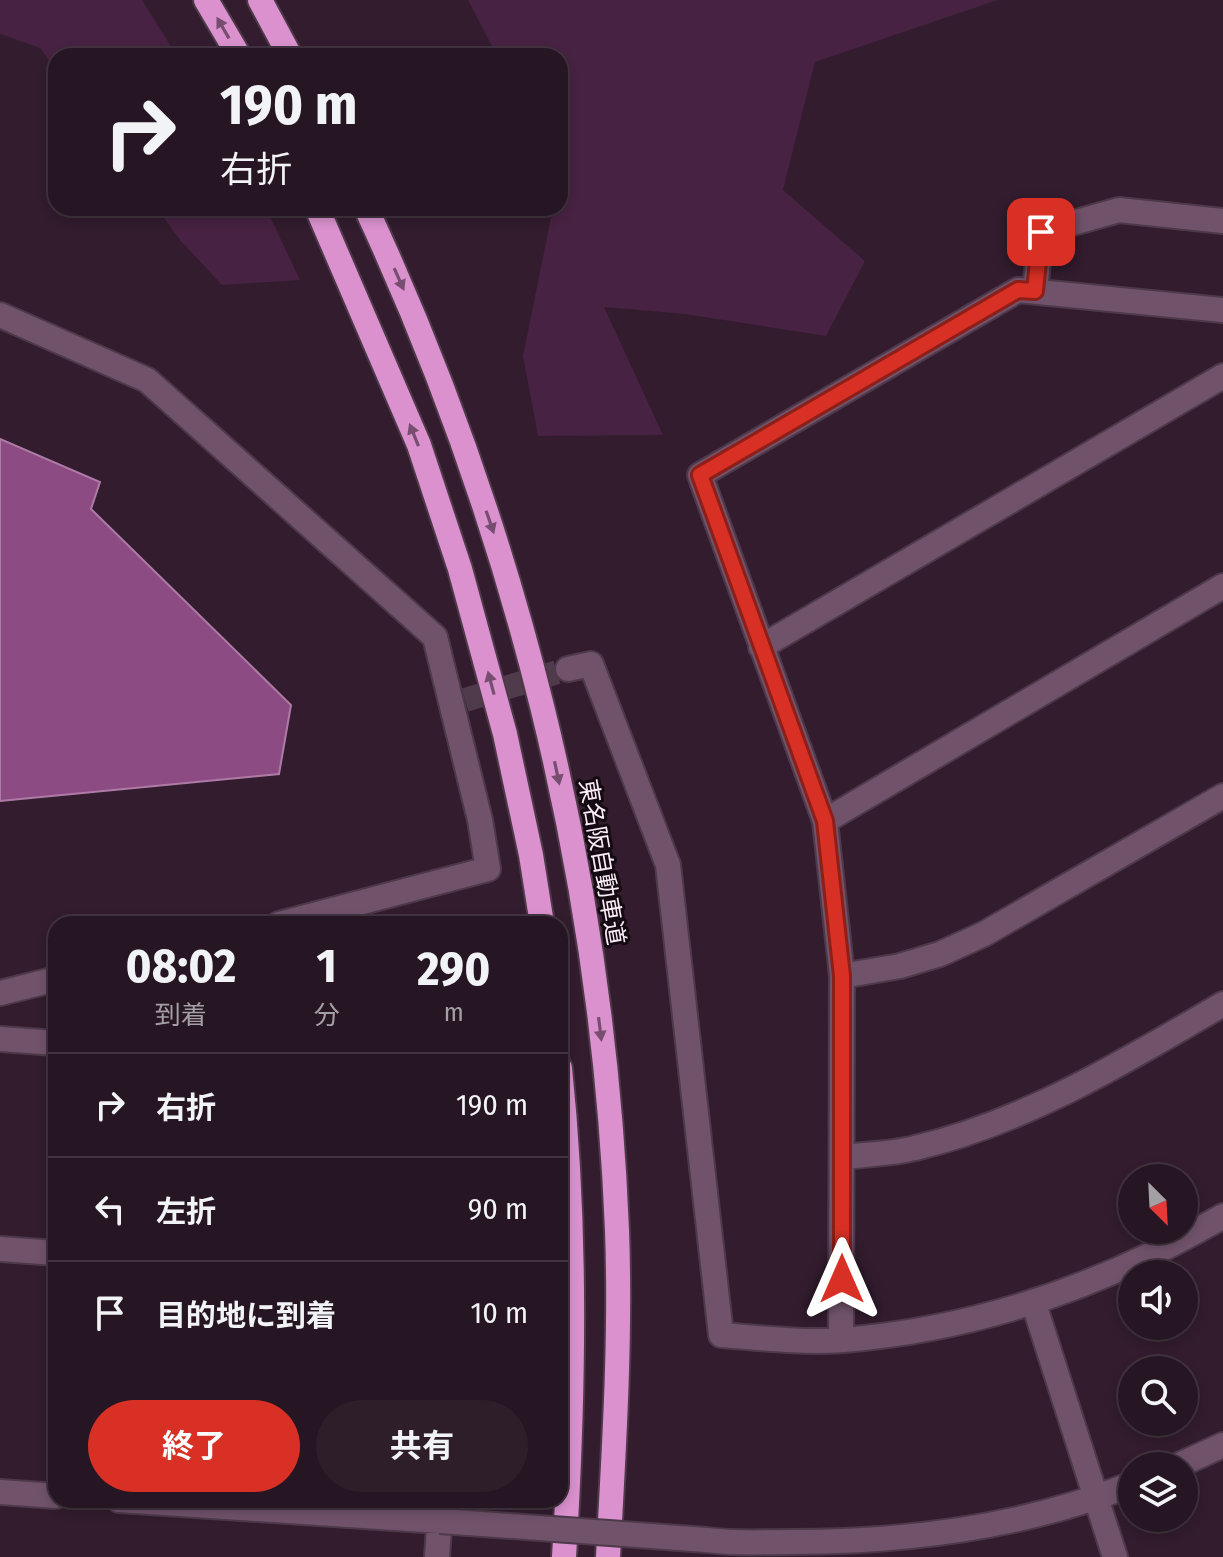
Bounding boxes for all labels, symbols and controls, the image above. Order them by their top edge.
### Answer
one-way arrow [216,17,230,39]
text: 190 m [220,72,358,139]
icon: right [88,80,192,184]
text: 右折 [220,148,292,192]
pin [1007,198,1075,266]
icon: arrive [1019,210,1063,254]
one-way arrow [392,267,405,291]
one-way arrow [408,423,421,447]
one-way arrow [484,511,496,535]
one-way arrow [484,671,497,695]
one-way arrow [551,761,564,786]
street label: 東名阪自動車道 [574,777,630,947]
text: 08:02 [126,937,236,995]
text: 1 [317,937,337,995]
text: 290 [417,940,490,998]
text: m [444,997,464,1028]
text: 到着 [155,1000,207,1031]
text: 分 [314,1000,340,1031]
one-way arrow [594,1017,607,1042]
icon: right [88,1083,132,1127]
text: 190 m [456,1087,528,1123]
text: 右折 [156,1090,216,1126]
north arrow [1118,1164,1198,1244]
map controls [1118,1164,1198,1532]
icon: left [88,1187,132,1231]
text: 90 m [468,1191,528,1227]
text: 左折 [156,1194,216,1230]
position arrow [800,1237,884,1321]
button: sound [1118,1260,1198,1340]
icon: arrive [88,1291,132,1335]
text: 10 m [471,1295,528,1331]
text: 目的地に到着 [156,1298,336,1334]
button: search [1118,1356,1198,1436]
button: 終了 [88,1400,300,1492]
button: 共有 [316,1400,528,1492]
button: layers [1118,1452,1198,1532]

